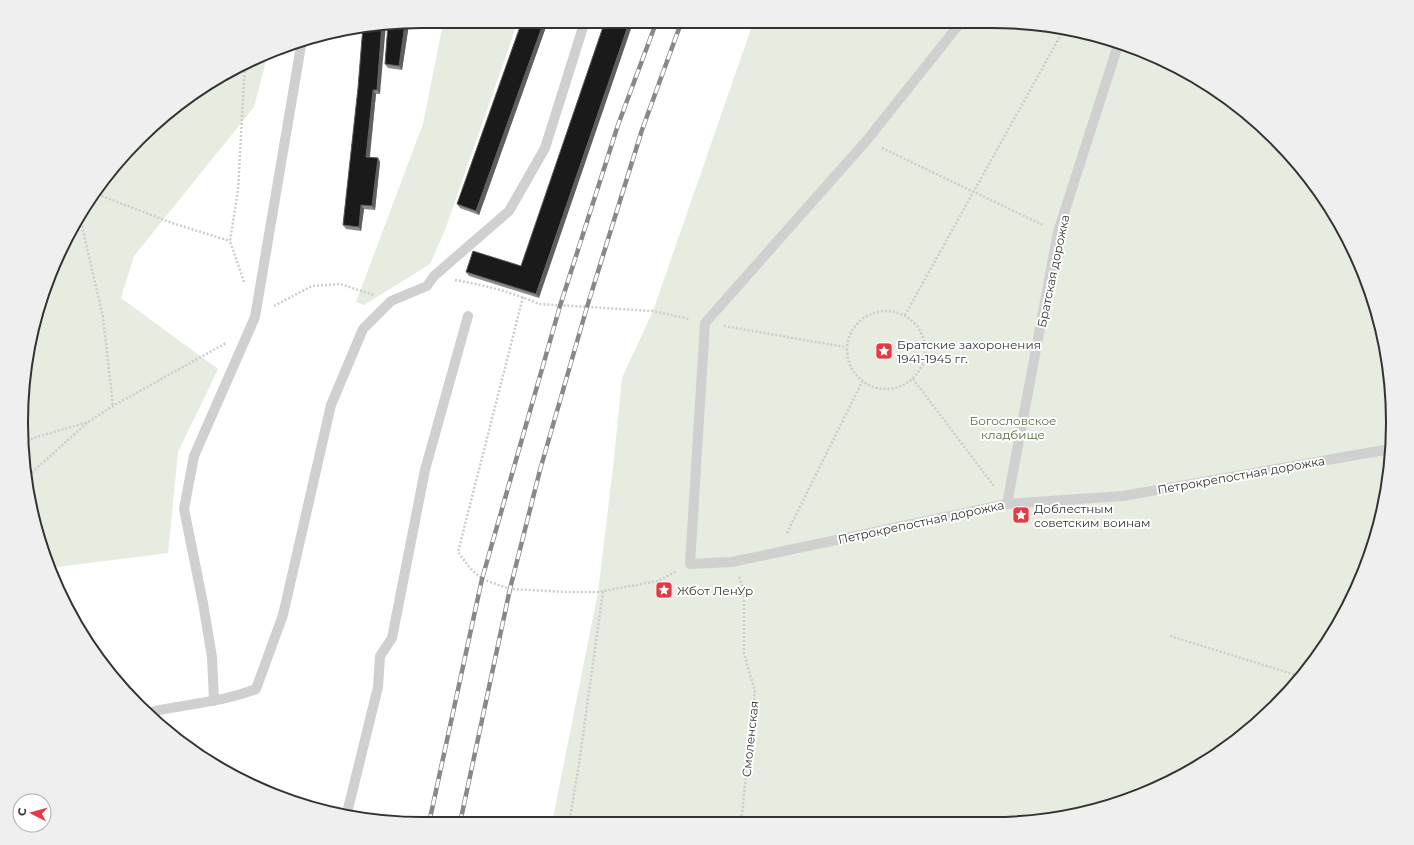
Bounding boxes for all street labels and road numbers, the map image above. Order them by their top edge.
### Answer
street label: Братская дорожка [1034,213,1072,329]
street label: Петрокрепостная дорожка [1156,453,1326,497]
street label: Петрокрепостная дорожка [836,497,1006,547]
street label: Смоленская [739,700,761,778]

